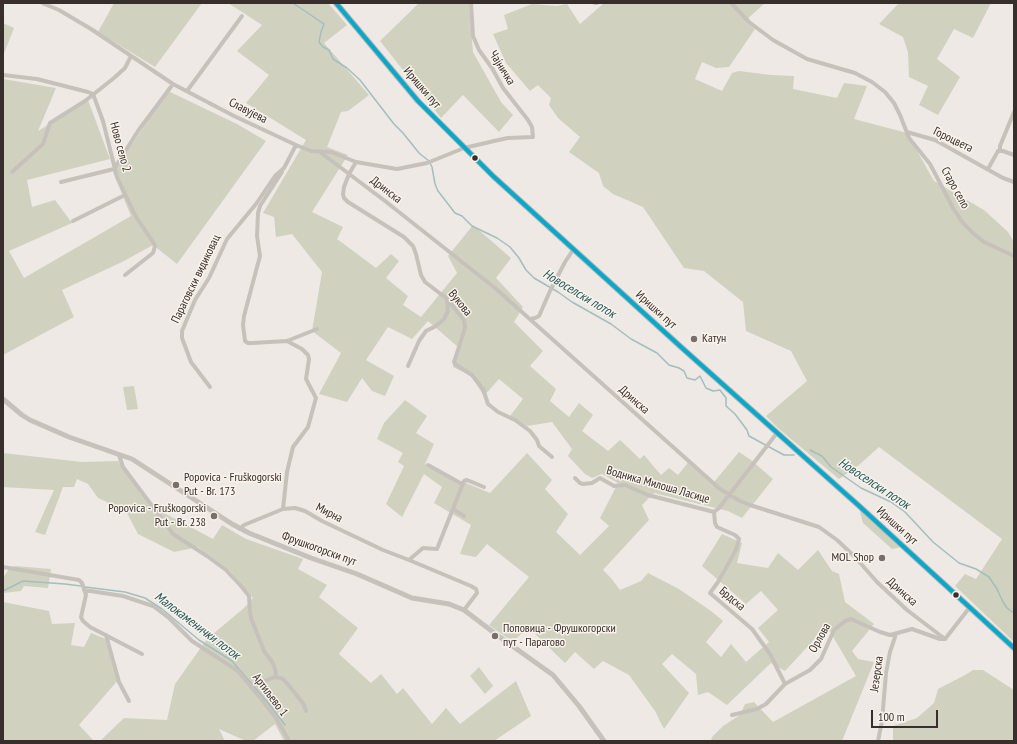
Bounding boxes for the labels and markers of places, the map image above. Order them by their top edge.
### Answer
unlabelled marker [470,153,480,163]
place label: Катун [702,332,726,346]
marker: Катун [689,334,699,344]
place label: Popovica - Fruškogorski Put - Br. 173 [184,471,282,499]
marker: Popovica - Fruškogorski Put - Br. 173 [171,480,181,490]
place label: Popovica - Fruškogorski Put - Br. 238 [108,502,206,530]
marker: Popovica - Fruškogorski Put - Br. 238 [209,511,219,521]
place label: MOL Shop [831,551,874,565]
marker: MOL Shop [877,553,887,563]
unlabelled marker [951,590,961,600]
place label: Поповица - Фрушкогорски пут - Парагово [503,622,616,650]
marker: Поповица - Фрушкогорски пут - Парагово [490,631,500,641]

